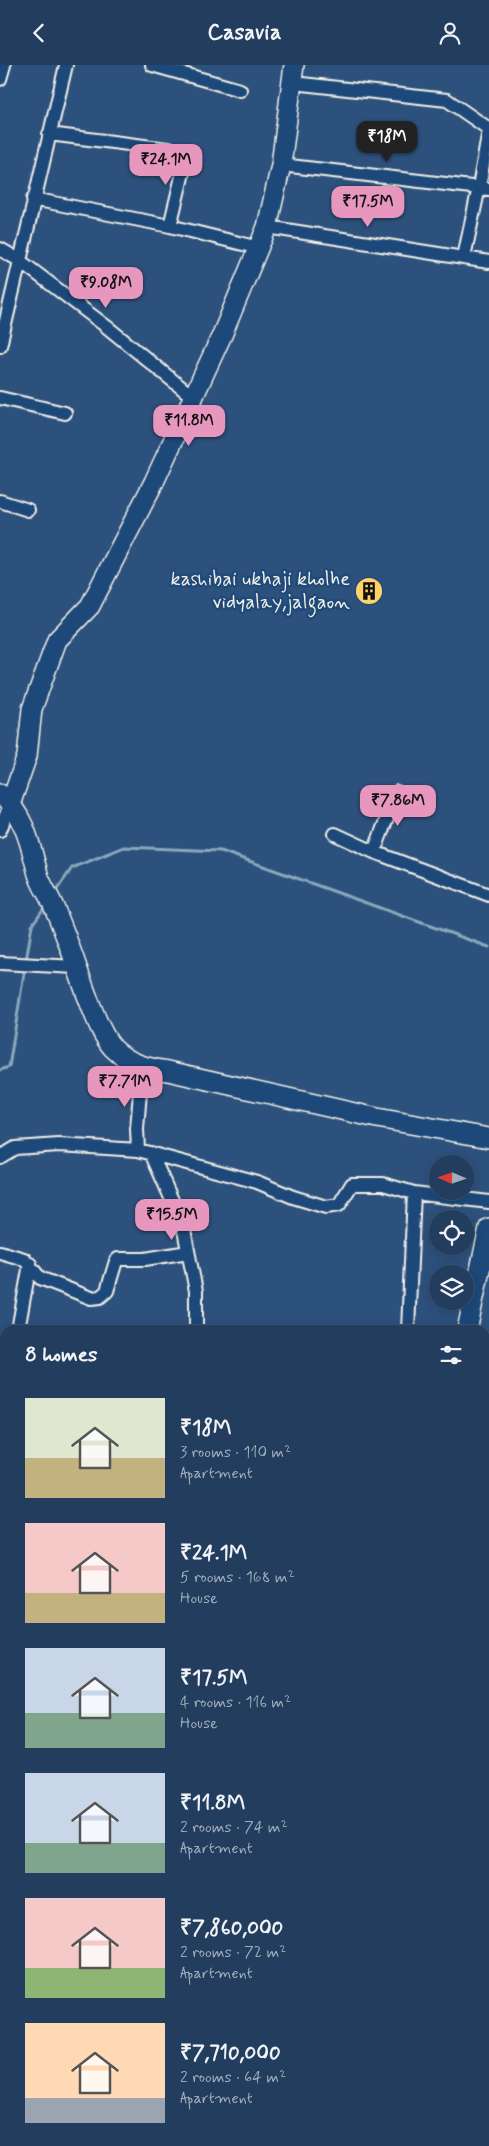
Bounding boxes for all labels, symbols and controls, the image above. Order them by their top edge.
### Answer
icon: back [25,19,53,47]
text: Casavia [207,19,282,47]
icon: person [436,19,464,47]
pin: ₹18M [357,121,417,163]
text: ₹18M [367,126,407,147]
pin: ₹24.1M [125,143,207,186]
text: ₹24.1M [140,149,192,170]
pin: ₹17.5M [327,185,409,228]
text: ₹17.5M [342,191,394,212]
pin: ₹9.08M [65,267,147,309]
text: ₹9.08M [80,272,132,293]
pin: ₹11.8M [148,405,230,447]
text: ₹11.8M [164,410,214,431]
place label: kashibai ukhaji kholhe vidyalay,jalgaon [171,566,350,618]
building icon: kashibai ukhaji kholhe vidyalay,jalgaon [354,576,384,606]
pin: ₹7.86M [357,785,439,827]
text: ₹7.86M [371,790,425,811]
pin: ₹7.71M [84,1065,166,1108]
text: ₹7.71M [99,1071,151,1092]
north arrow [429,1155,474,1200]
map controls [429,1155,474,1310]
pin: ₹15.5M [131,1199,213,1241]
text: ₹15.5M [146,1204,198,1225]
button: locate [429,1210,474,1255]
button: layers [429,1265,474,1310]
text: 8 homes [25,1341,97,1369]
icon: filters [437,1341,465,1369]
text: ₹18M [180,1414,231,1442]
icon: home [65,1418,125,1478]
text: 3 rooms · 110 m² [180,1442,291,1463]
text: Apartment [180,1463,253,1484]
text: ₹24.1M [180,1539,247,1567]
icon: home [65,1543,125,1603]
text: 5 rooms · 168 m² [180,1567,295,1588]
text: House [180,1588,218,1609]
text: ₹17.5M [180,1664,247,1692]
icon: home [65,1668,125,1728]
text: 4 rooms · 116 m² [180,1692,291,1713]
text: House [180,1713,218,1734]
text: ₹11.8M [180,1789,245,1817]
icon: home [65,1793,125,1853]
text: 2 rooms · 74 m² [180,1817,288,1838]
text: Apartment [180,1838,253,1859]
text: ₹7,860,000 [180,1914,283,1942]
icon: home [65,1918,125,1978]
text: 2 rooms · 72 m² [180,1942,286,1963]
text: Apartment [180,1963,253,1984]
text: ₹7,710,000 [180,2039,281,2067]
icon: home [65,2043,125,2103]
text: 2 rooms · 64 m² [180,2067,286,2088]
text: Apartment [180,2088,253,2109]

